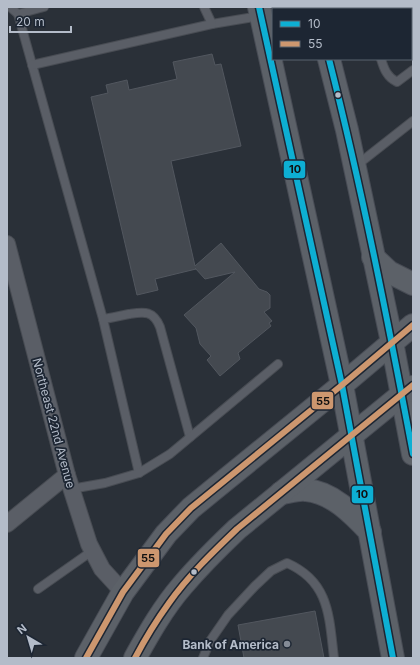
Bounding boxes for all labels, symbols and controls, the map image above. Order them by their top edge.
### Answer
scale bar [10,8,71,34]
legend [272,8,412,60]
text: 20 m [16,14,45,29]
text: 10 [308,16,320,31]
text: 55 [308,36,323,51]
unlabelled marker [333,90,343,100]
line badge: 10 [283,160,306,179]
text: 10 [289,162,301,176]
street label: Northeast 22nd Avenue [29,356,79,490]
line badge: 55 [311,391,334,410]
text: 55 [316,394,330,408]
line badge: 10 [351,485,374,504]
text: 10 [356,487,368,501]
line badge: 55 [137,548,160,568]
text: 55 [141,551,155,565]
unlabelled marker [189,567,199,577]
north arrow [8,617,48,657]
text: N [14,621,29,637]
place label: Bank of America [182,637,279,652]
marker: Bank of America [282,639,292,649]

